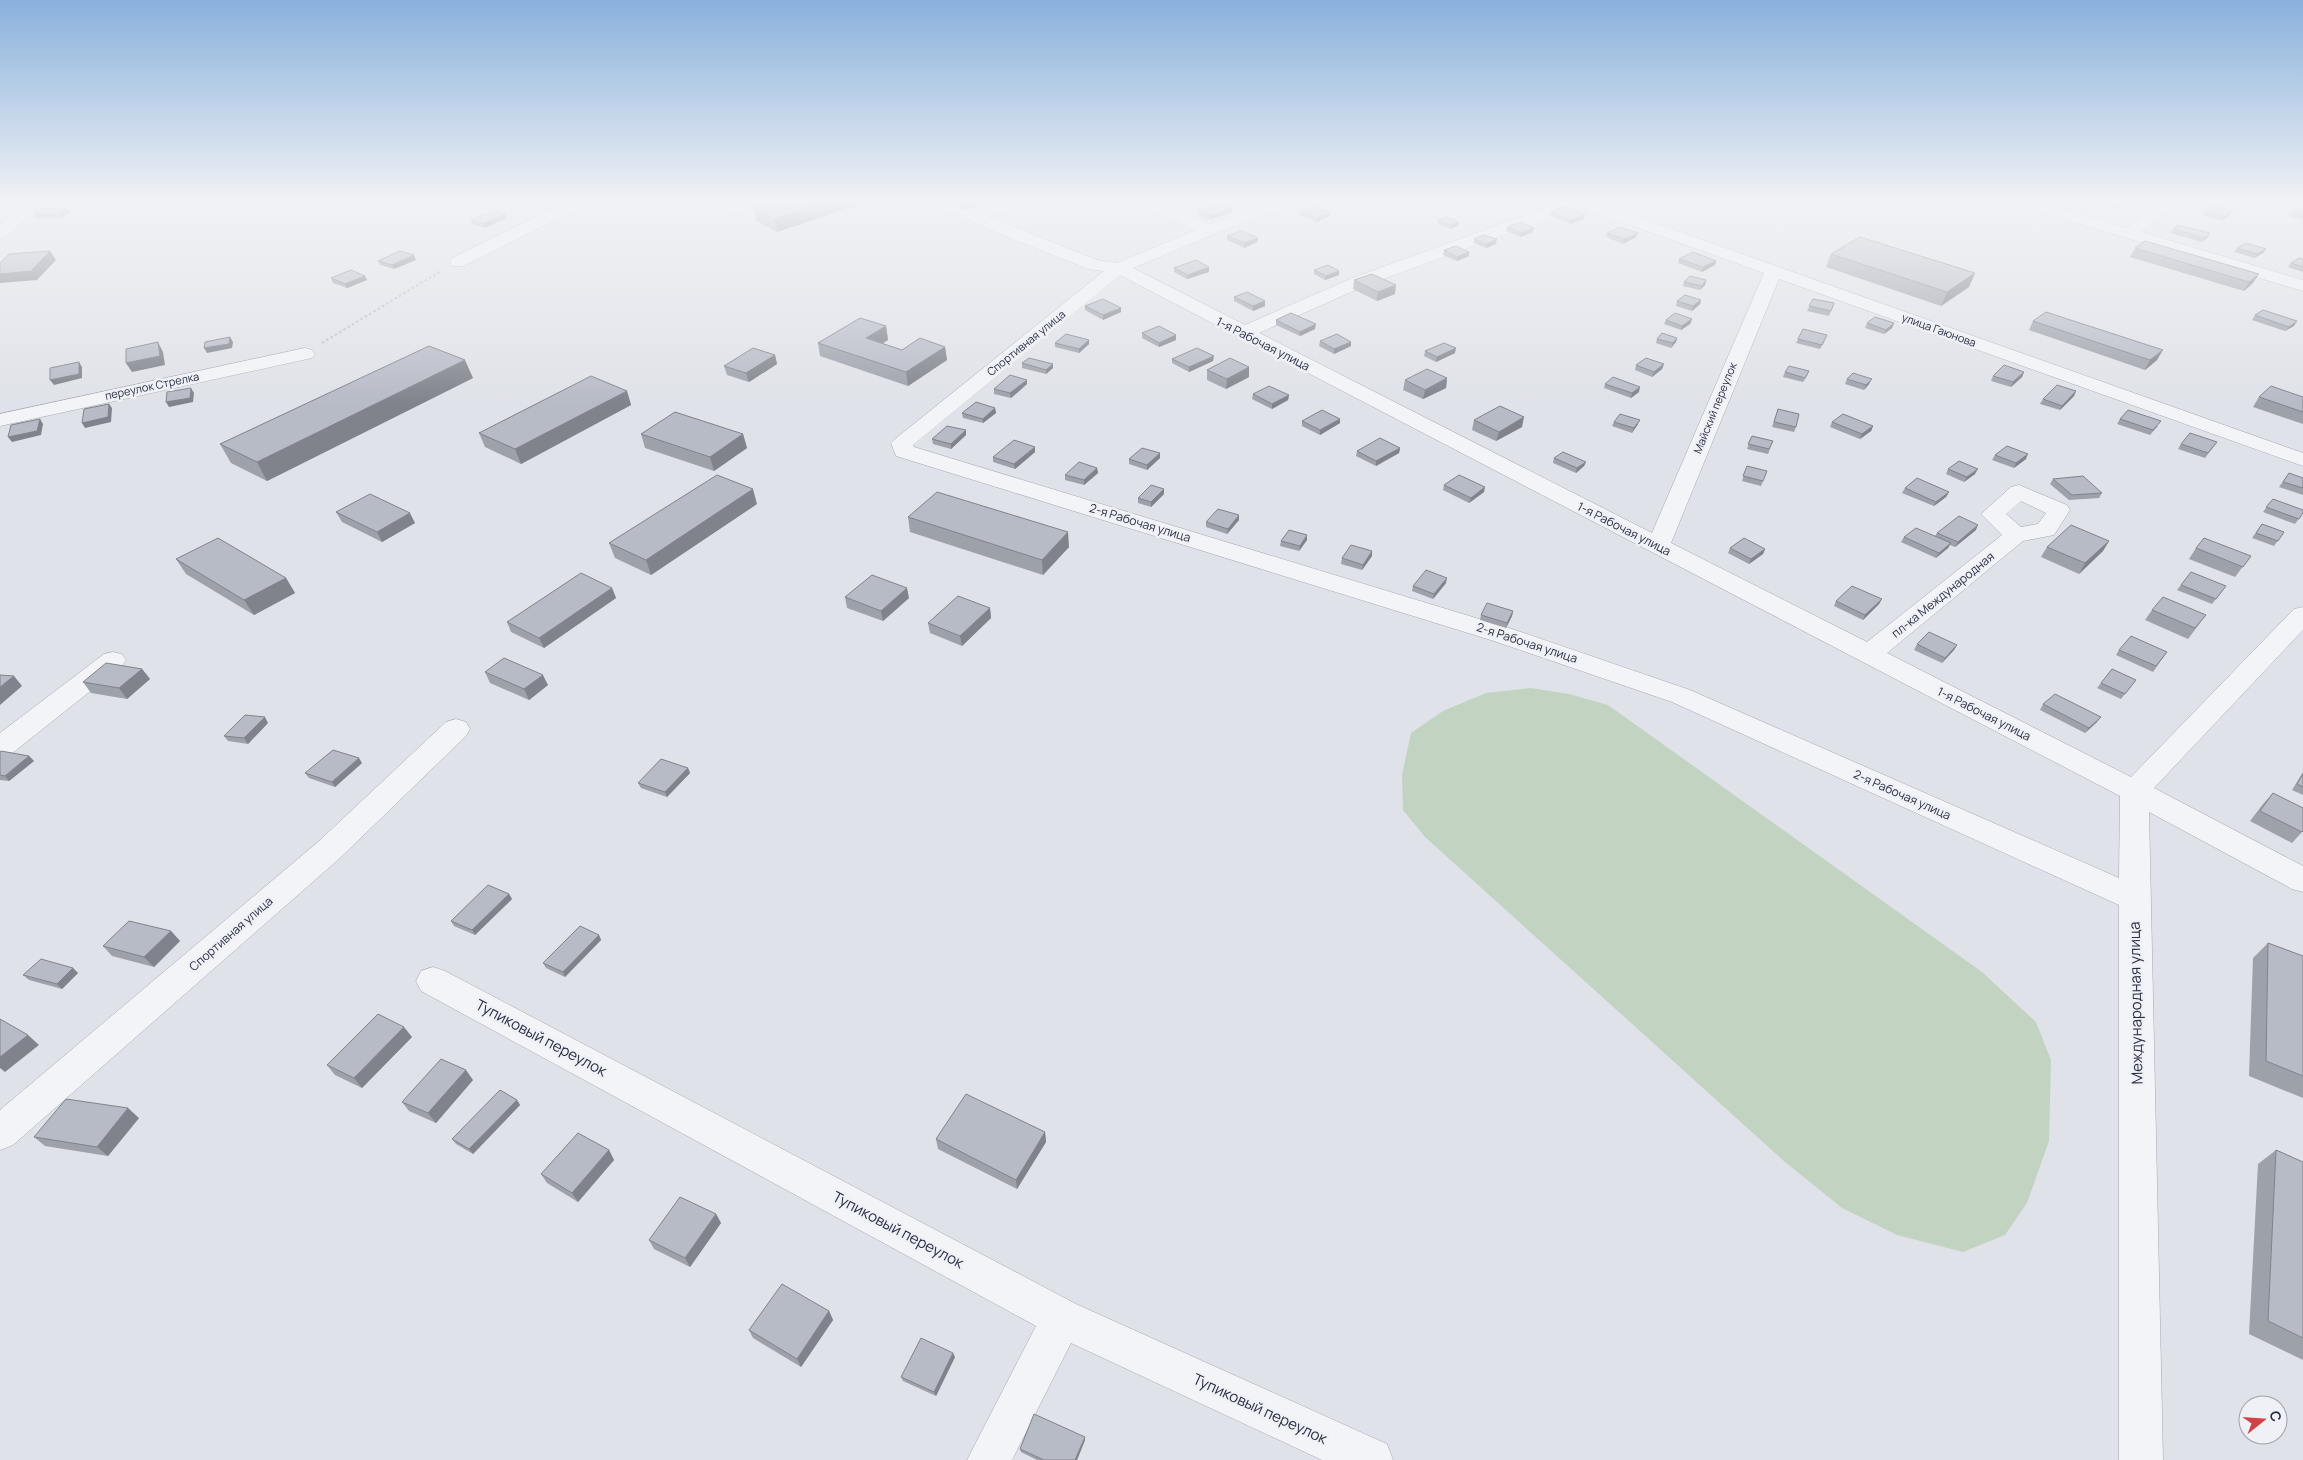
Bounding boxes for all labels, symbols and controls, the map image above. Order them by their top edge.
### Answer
street label: Спортивная улица [983,306,1068,379]
street label: улица Гаюнова [1900,309,1978,350]
street label: 1-я Рабочая улица [1214,313,1313,374]
street label: Майский переулок [1689,359,1740,456]
street label: переулок Стрелка [103,368,200,403]
street label: 1-я Рабочая улица [1575,498,1674,559]
street label: 2-я Рабочая улица [1087,499,1193,546]
street label: пл-ка Международная [1888,548,1998,641]
street label: 2-я Рабочая улица [1475,618,1580,667]
street label: 1-я Рабочая улица [1935,683,2034,744]
street label: 2-я Рабочая улица [1851,765,1954,824]
street label: Спортивная улица [185,893,276,975]
street label: Международная улица [2124,921,2147,1085]
street label: Тупиковый переулок [472,994,611,1081]
street label: Тупиковый переулок [829,1186,968,1273]
street label: Тупиковый переулок [1190,1368,1331,1449]
north arrow [2238,1395,2288,1445]
text: С [2265,1408,2287,1424]

